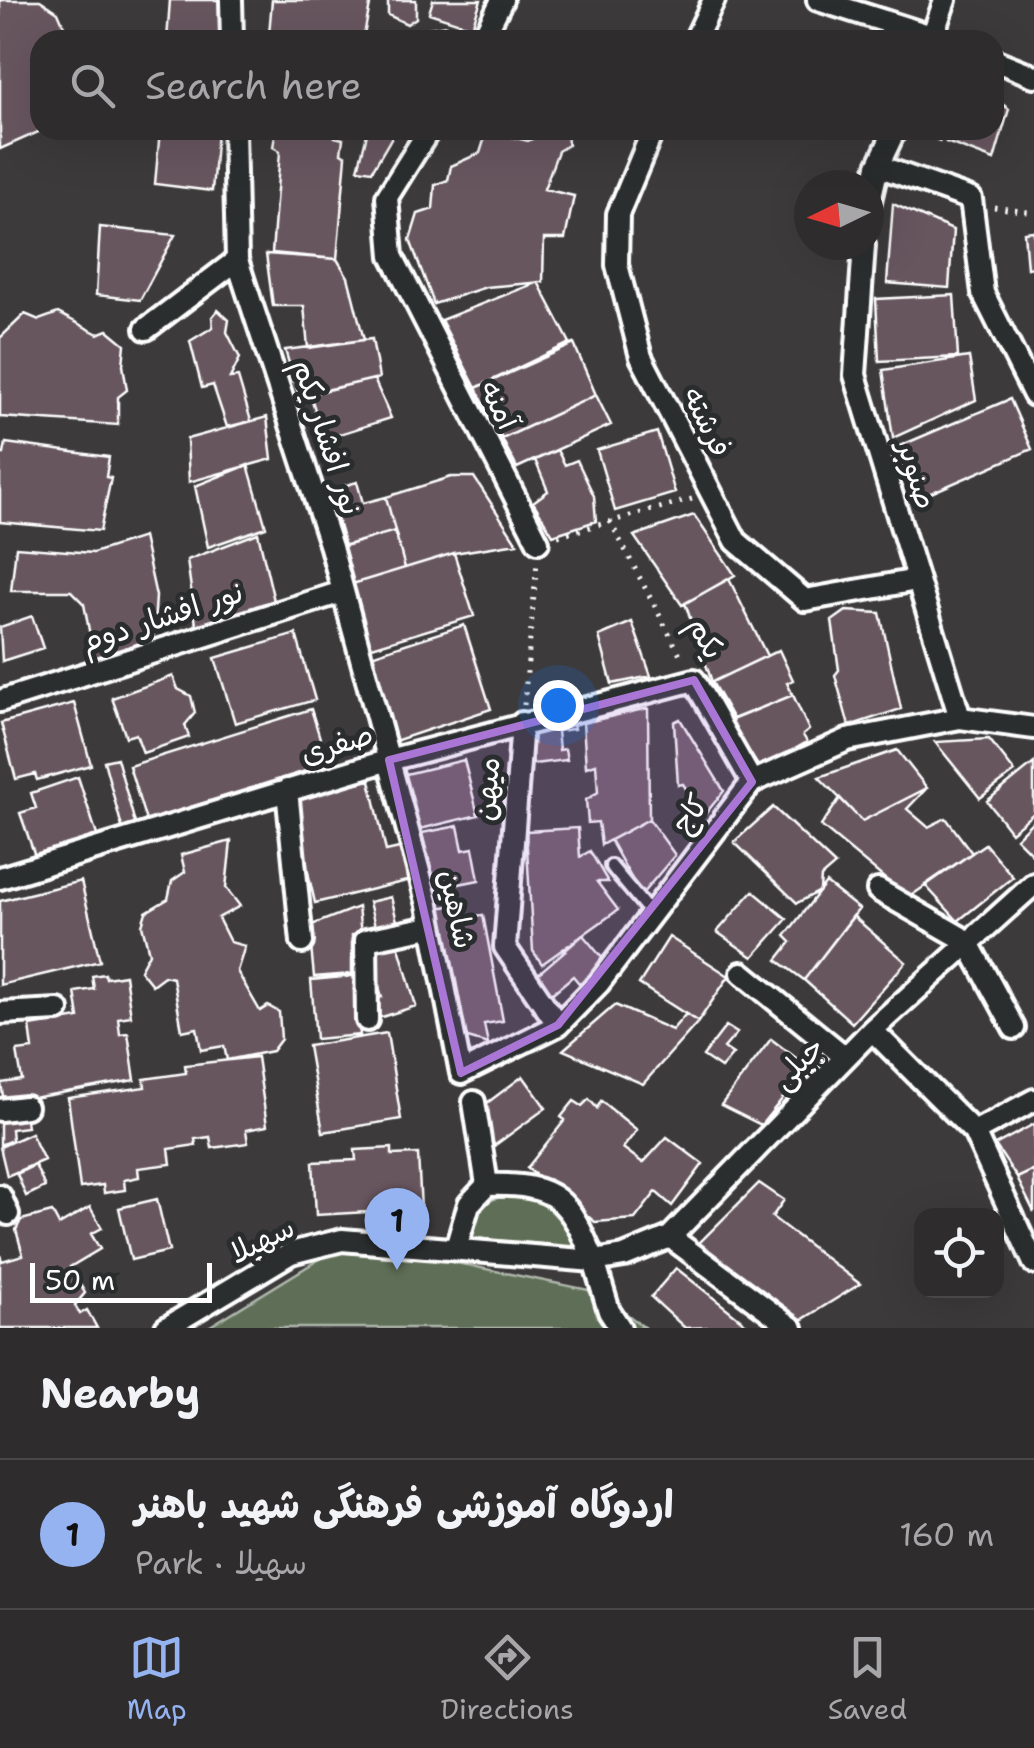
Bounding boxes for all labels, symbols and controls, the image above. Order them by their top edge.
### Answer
search box [30,30,1004,140]
icon: search [65,58,120,113]
text: Search here [145,60,362,111]
north arrow [794,170,884,260]
street label: نور افشار یکم [281,354,372,521]
street label: آمنه [470,373,530,438]
street label: فرشته [673,380,742,464]
street label: صنوبر [887,433,947,514]
street label: نور افشار دوم [76,571,249,665]
street label: یکم [677,609,735,667]
your location [533,680,584,731]
street label: صفری [296,713,378,774]
street label: میهن [464,756,509,822]
street label: کاج [661,786,718,842]
street label: شاهین [429,866,486,952]
street label: جبلی [762,1027,833,1098]
pin: 1 [364,1188,430,1270]
street label: سهیلا [222,1206,301,1273]
map controls [914,1208,1004,1298]
button: locate [914,1208,1004,1298]
scale bar [30,1258,212,1302]
text: 50 m [45,1261,115,1299]
text: Nearby [40,1365,200,1421]
text: اردوگاه آموزشی فرهنگی شهید باهنر [135,1479,673,1530]
text: 1 [65,1513,80,1556]
text: 160 m [899,1513,994,1556]
text: Park · سهیلا [135,1541,307,1584]
tab: Map [127,1630,187,1728]
tab: Directions [440,1630,574,1728]
tab: Saved [828,1630,907,1728]

